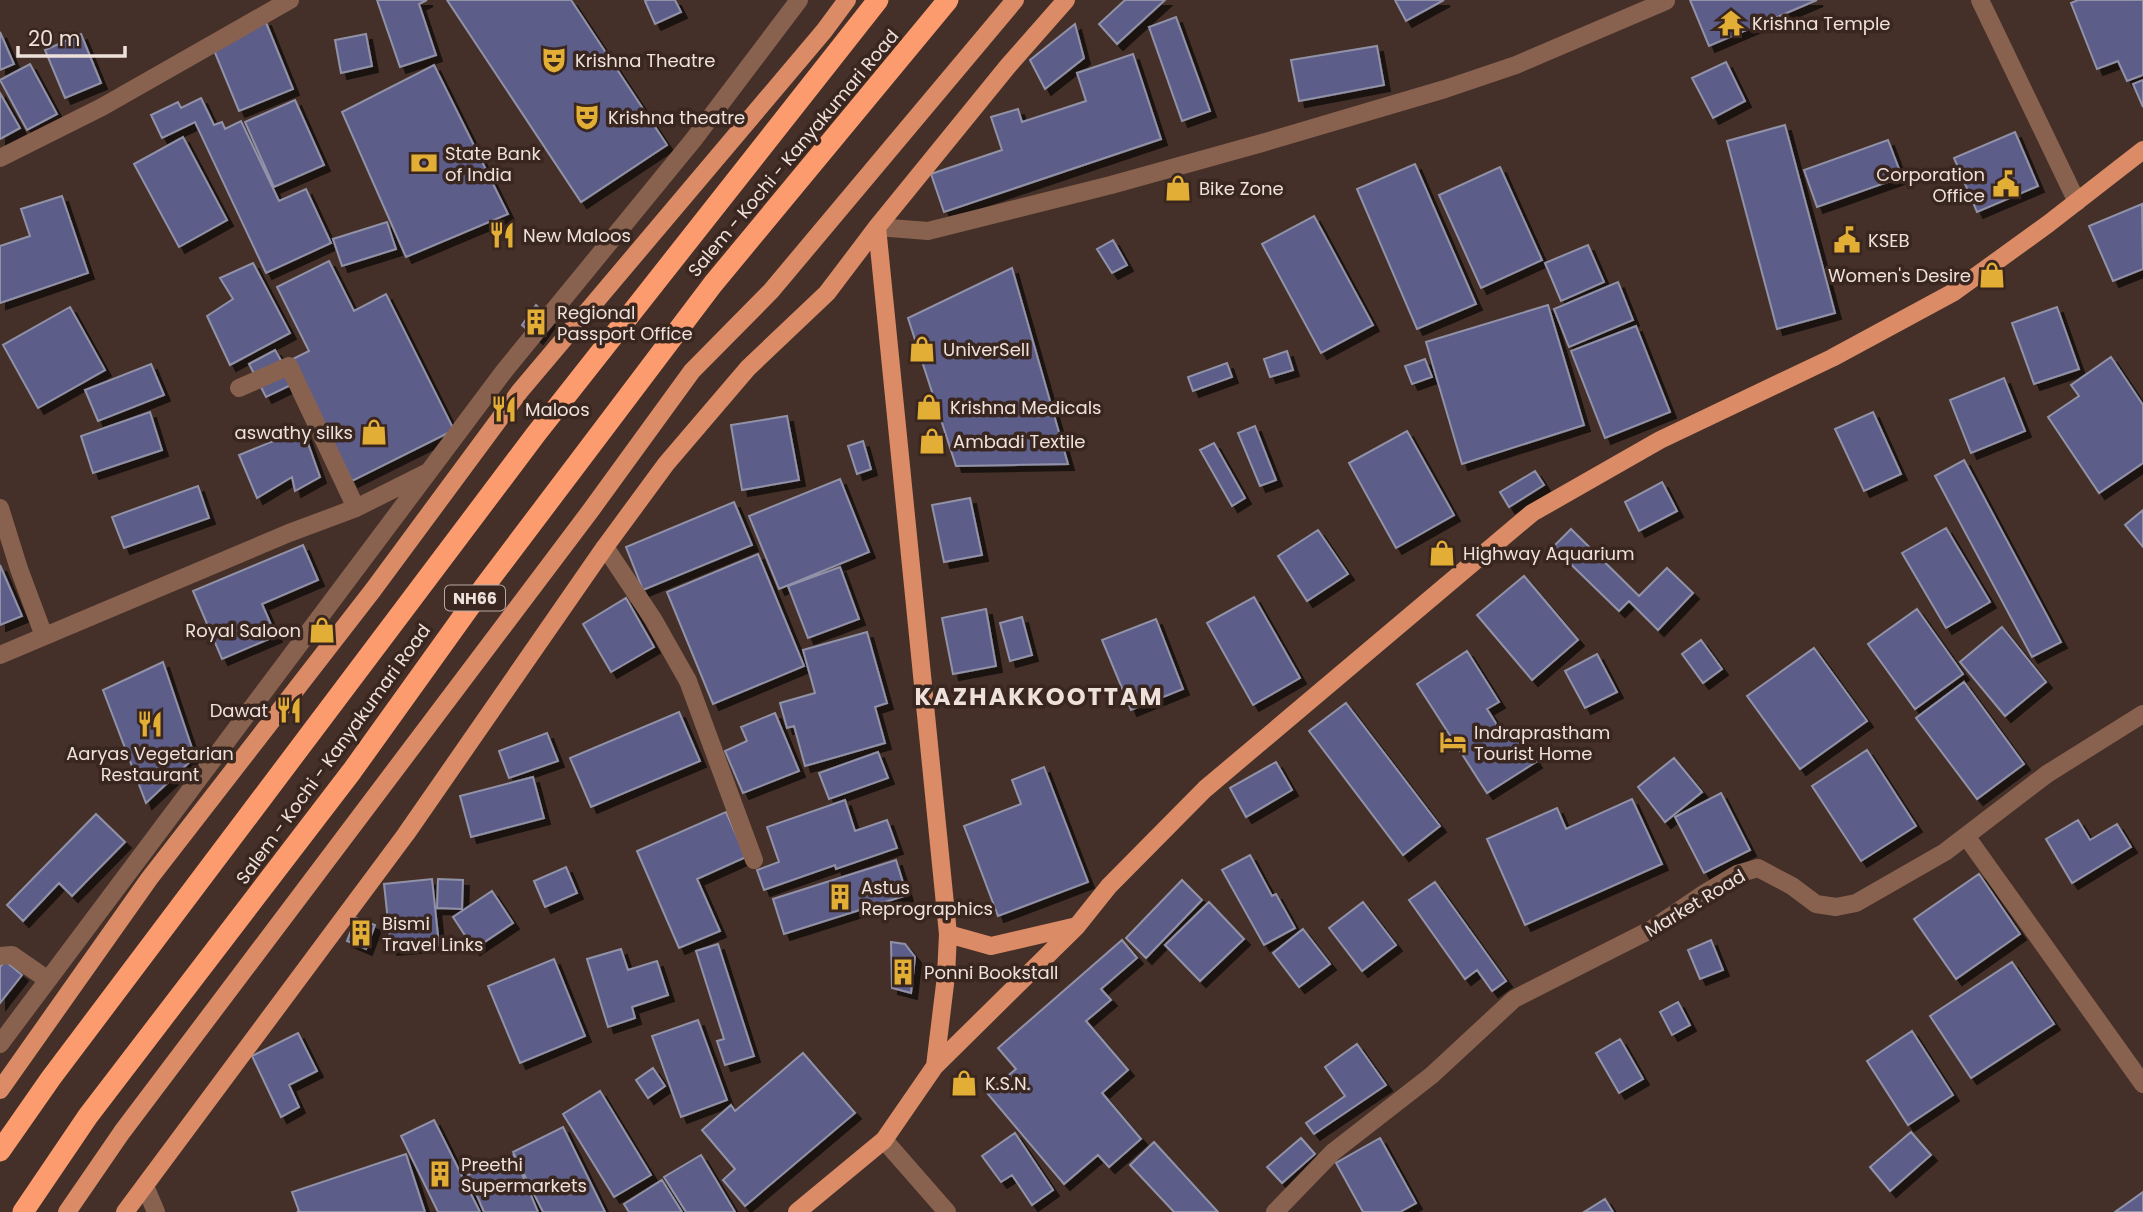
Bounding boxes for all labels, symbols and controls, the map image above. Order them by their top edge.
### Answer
temple icon: Krishna Temple [1716,8,1746,38]
place label: Krishna Temple [1752,11,1891,36]
scale bar [18,14,124,58]
text: 20 m [28,24,81,53]
street label: Salem - Kochi - Kanyakumari Road [682,24,904,282]
theatre icon: Krishna Theatre [539,45,569,75]
place label: Krishna Theatre [575,48,715,73]
theatre icon: Krishna theatre [572,102,602,132]
place label: Krishna theatre [608,105,745,130]
place label: State Bank of India [445,141,542,187]
bank icon: State Bank of India [409,148,439,178]
place label: Corporation Office [1876,162,1985,208]
public building icon: Corporation Office [1991,169,2021,199]
shop icon: Bike Zone [1163,173,1193,203]
place label: Bike Zone [1199,176,1284,201]
restaurant icon: New Maloos [487,220,517,250]
place label: New Maloos [523,223,631,248]
public building icon: KSEB [1832,225,1862,255]
place label: KSEB [1868,228,1910,253]
shop icon: Women's Desire [1977,260,2007,290]
place label: Women's Desire [1828,263,1971,288]
place label: Regional Passport Office [557,300,693,346]
building icon: Regional Passport Office [521,307,551,337]
shop icon: UniverSell [907,334,937,364]
place label: UniverSell [943,337,1030,362]
shop icon: Krishna Medicals [914,392,944,422]
restaurant icon: Maloos [489,394,519,424]
place label: Krishna Medicals [950,395,1102,420]
place label: Maloos [525,397,590,422]
shop icon: aswathy silks [359,417,389,447]
place label: aswathy silks [235,420,353,445]
shop icon: Ambadi Textile [917,426,947,456]
place label: Ambadi Textile [953,429,1086,454]
shop icon: Highway Aquarium [1427,538,1457,568]
place label: Highway Aquarium [1463,541,1635,566]
road number: NH66 [445,586,505,610]
shop icon: Royal Saloon [307,615,337,645]
place label: Royal Saloon [185,618,301,643]
street label: Salem - Kochi - Kanyakumari Road [230,619,436,889]
district label: KAZHAKKOOTTAM [914,680,1164,713]
restaurant icon: Dawat [274,695,304,725]
place label: Dawat [210,698,268,723]
restaurant icon: Aaryas Vegetarian Restaurant [135,709,165,739]
place label: Indraprastham Tourist Home [1474,720,1610,766]
hotel icon: Indraprastham Tourist Home [1438,727,1468,757]
place label: Aaryas Vegetarian Restaurant [66,741,234,787]
street label: Market Road [1640,863,1750,943]
place label: Astus Reprographics [861,875,993,921]
building icon: Astus Reprographics [825,882,855,912]
place label: Bismi Travel Links [382,911,484,957]
building icon: Bismi Travel Links [346,918,376,948]
building icon: Ponni Bookstall [888,957,918,987]
place label: Ponni Bookstall [924,960,1059,985]
shop icon: K.S.N. [949,1068,979,1098]
place label: K.S.N. [985,1071,1030,1096]
place label: Preethi Supermarkets [461,1152,587,1198]
building icon: Preethi Supermarkets [425,1159,455,1189]

